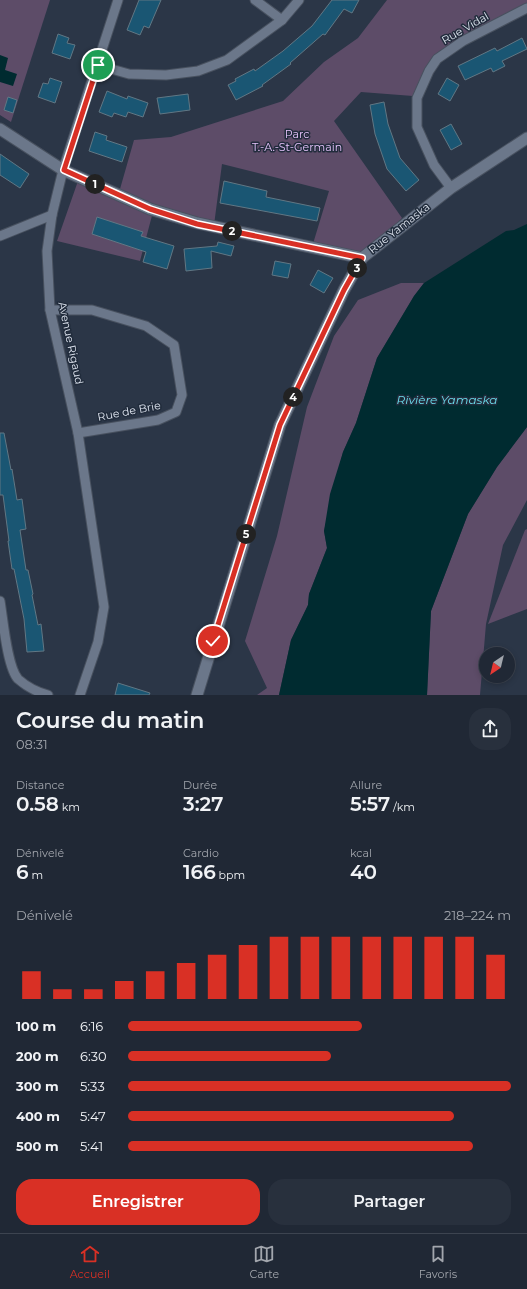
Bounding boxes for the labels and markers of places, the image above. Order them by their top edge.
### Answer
pin [81,48,115,82]
pin: 1 [85,174,105,194]
pin: 2 [222,221,242,241]
pin: 3 [347,258,367,278]
pin: 4 [283,387,303,407]
pin: 5 [236,524,256,544]
pin [196,624,230,658]

